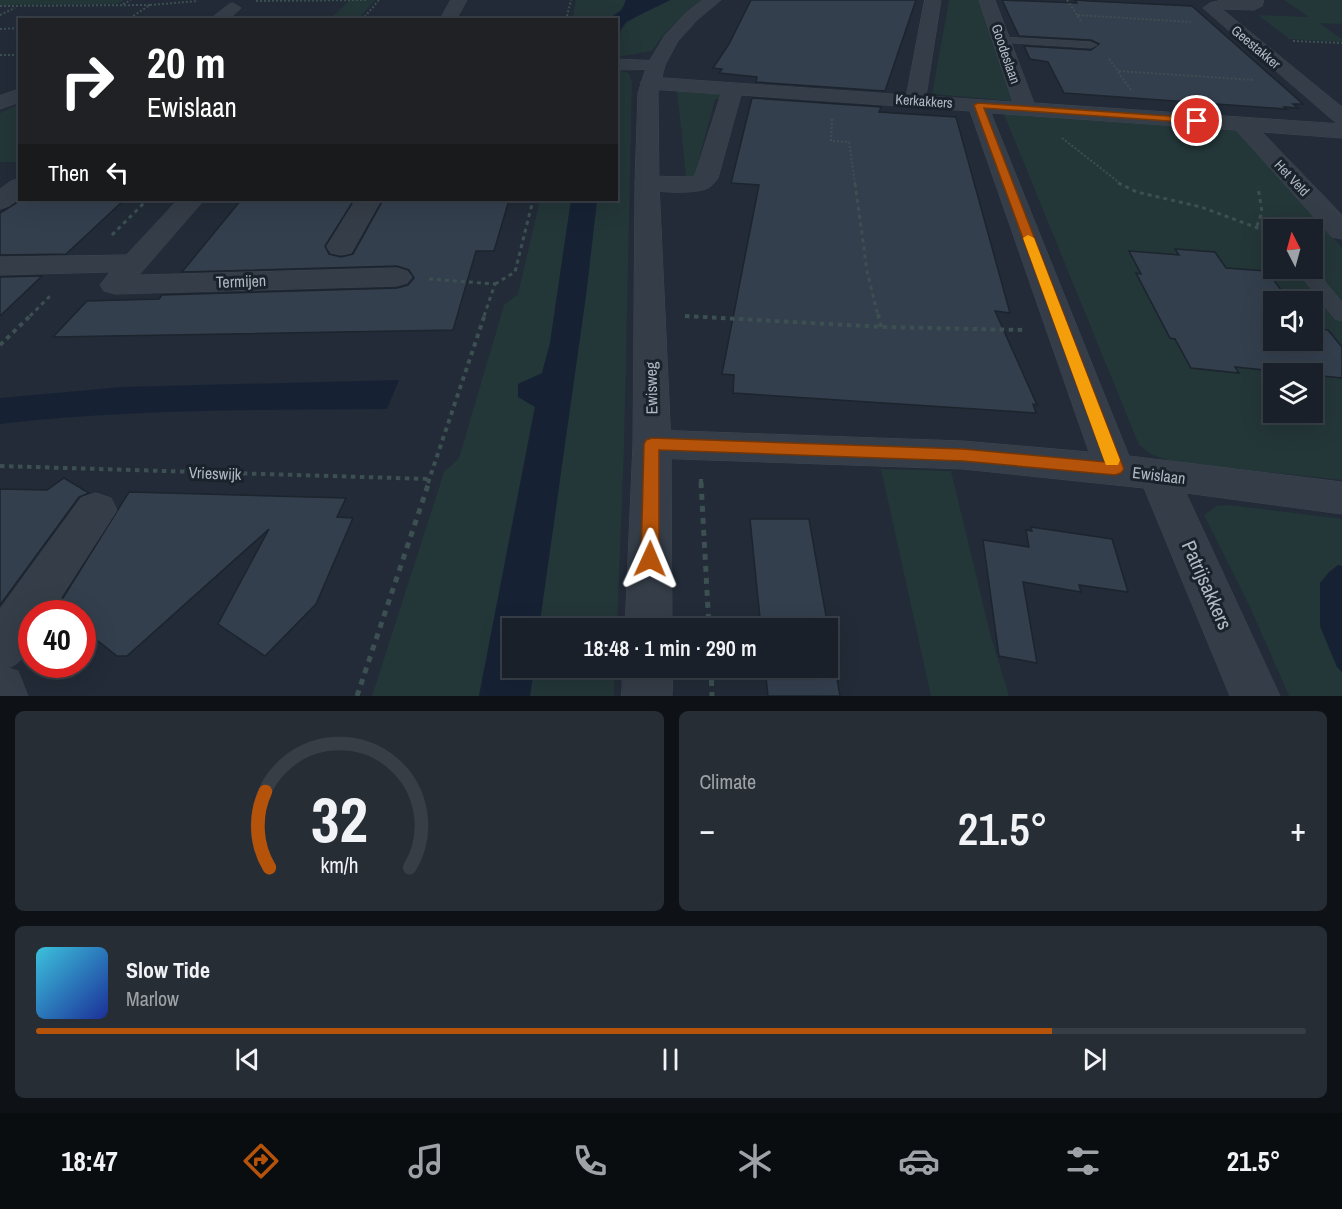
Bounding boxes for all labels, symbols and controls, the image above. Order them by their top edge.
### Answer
street label: Geestakker [1228,21,1284,73]
street label: Goodeslaan [987,22,1025,86]
text: 20 m [147,35,226,91]
icon: right [48,42,126,120]
text: Ewislaan [147,89,237,125]
street label: Kerkakkers [895,90,954,112]
pin [1171,95,1222,146]
icon: arrive [1180,104,1213,137]
icon: left [101,156,134,189]
street label: Het Veld [1271,156,1313,200]
text: Then [48,158,89,188]
north arrow [1263,219,1323,279]
map controls [1263,219,1323,423]
street label: Termijen [215,269,267,293]
button: sound [1263,291,1323,351]
street label: Ewisweg [640,361,662,414]
button: layers [1263,363,1323,423]
street label: Vrieswijk [188,461,242,485]
street label: Ewislaan [1131,461,1187,489]
position arrow [618,527,682,591]
street label: Patrijsakkers [1176,536,1239,634]
speed limit sign: 40 [18,600,96,678]
text: 18:48 · 1 min · 290 m [583,633,757,663]
text: Climate [700,768,756,795]
text: 32 [311,777,368,861]
text: 21.5° [958,798,1048,859]
text: − [700,807,715,851]
text: + [1290,807,1306,851]
text: km/h [320,851,358,880]
text: Slow Tide [126,955,210,985]
text: Marlow [126,985,179,1012]
icon: previous [231,1043,264,1076]
icon: pause [654,1043,687,1076]
icon: next [1078,1043,1111,1076]
icon: directions [240,1140,282,1182]
icon: music [405,1140,447,1182]
icon: phone [569,1140,611,1182]
icon: climate [734,1140,776,1182]
icon: car [898,1140,940,1182]
icon: filters [1062,1140,1104,1182]
text: 18:47 [61,1143,118,1179]
text: 21.5° [1227,1143,1281,1179]

